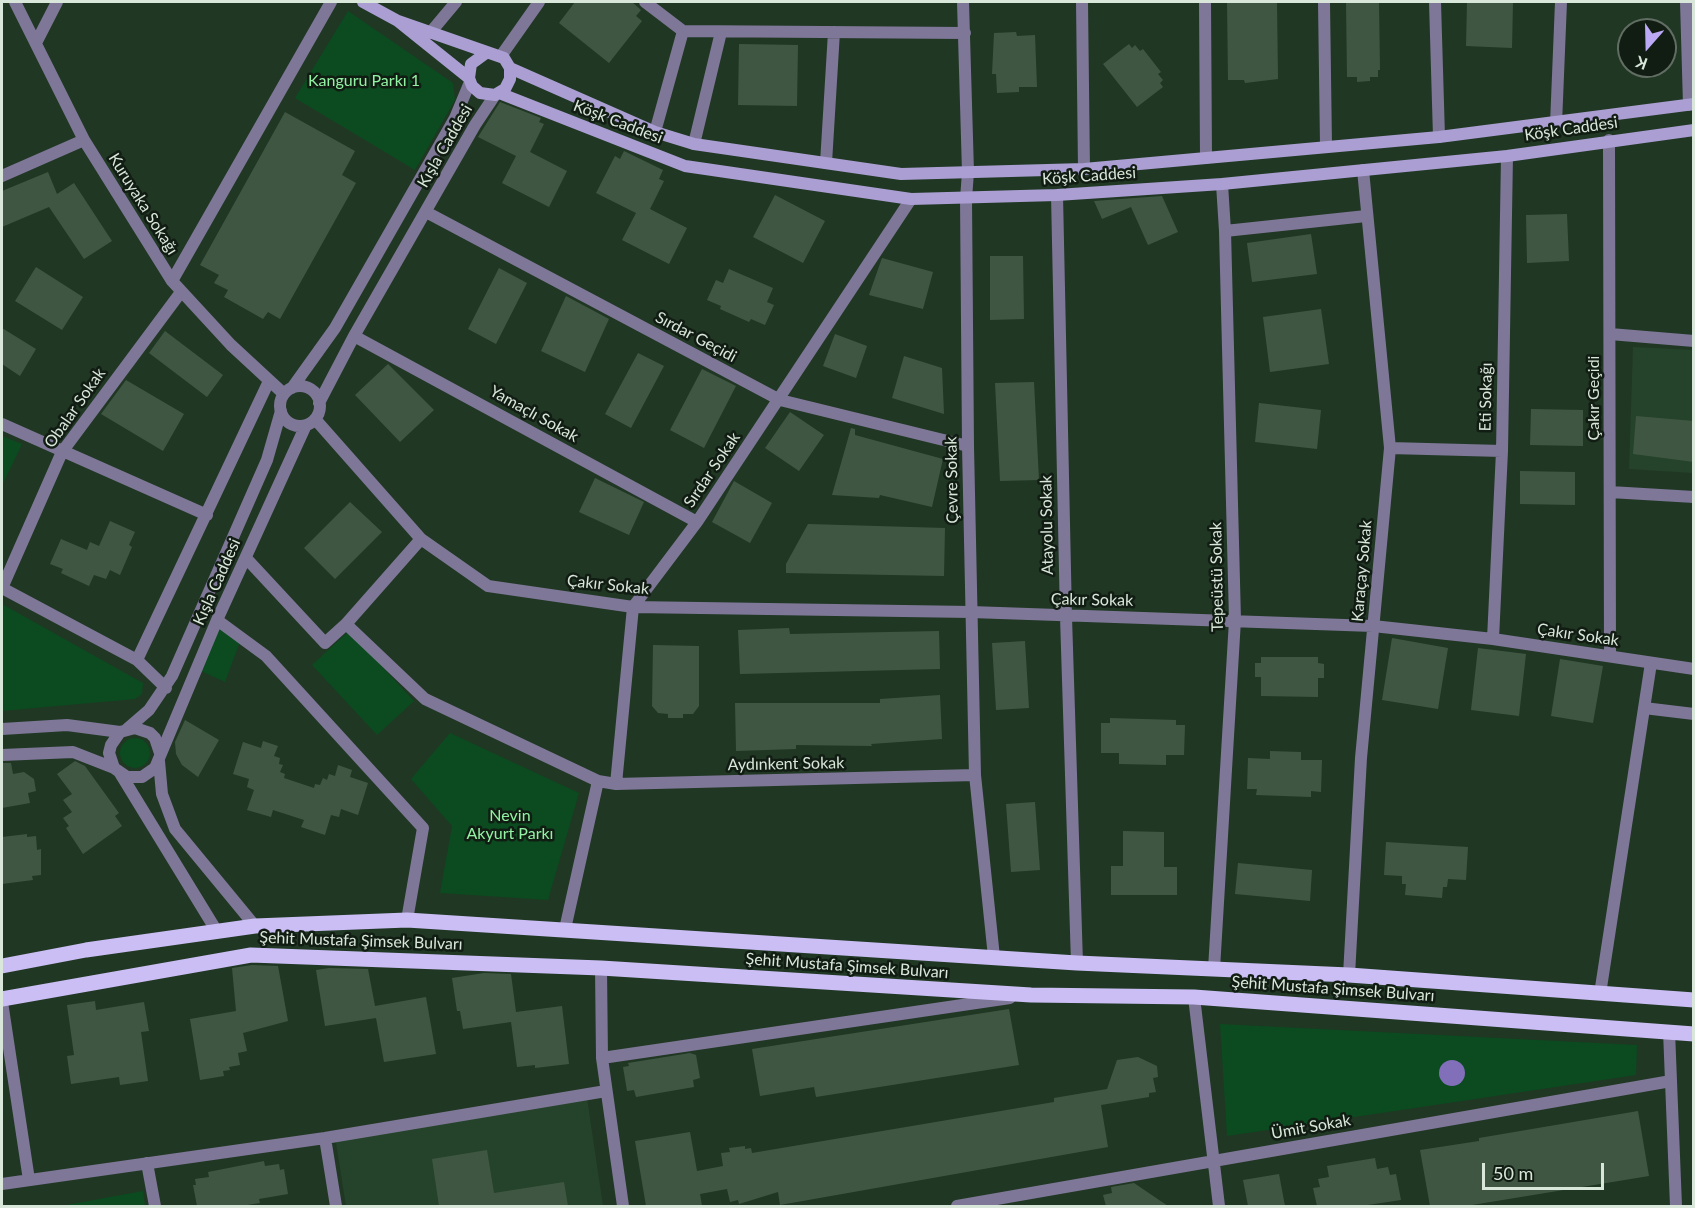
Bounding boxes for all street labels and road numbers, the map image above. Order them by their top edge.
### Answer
street label: Köşk Caddesi [571,96,665,148]
street label: Kışla Caddesi [413,101,477,191]
street label: Köşk Caddesi [1523,113,1619,145]
street label: Kuruyaka Sokağı [104,150,182,258]
street label: Köşk Caddesi [1041,163,1137,189]
street label: Sırdar Geçidi [652,308,740,366]
street label: Çakır Geçidi [1584,356,1604,440]
street label: Eti Sokağı [1476,362,1496,432]
street label: Obalar Sokak [40,364,110,452]
street label: Yamaçlı Sokak [486,382,582,446]
street label: Sırdar Sokak [680,429,744,511]
street label: Çevre Sokak [942,436,962,524]
street label: Atayolu Sokak [1037,475,1057,575]
street label: Karaçay Sokak [1348,519,1376,623]
street label: Tepeüstü Sokak [1206,522,1228,632]
street label: Kışla Caddesi [189,536,245,628]
street label: Çakır Sokak [566,571,650,599]
street label: Çakır Sokak [1051,590,1133,610]
street label: Çakır Sokak [1536,620,1620,650]
street label: Aydınkent Sokak [728,753,844,775]
street label: Şehit Mustafa Şimsek Bulvarı [259,928,463,954]
street label: Şehit Mustafa Şimsek Bulvarı [745,949,949,983]
street label: Şehit Mustafa Şimsek Bulvarı [1231,972,1435,1006]
street label: Ümit Sokak [1270,1111,1352,1143]

